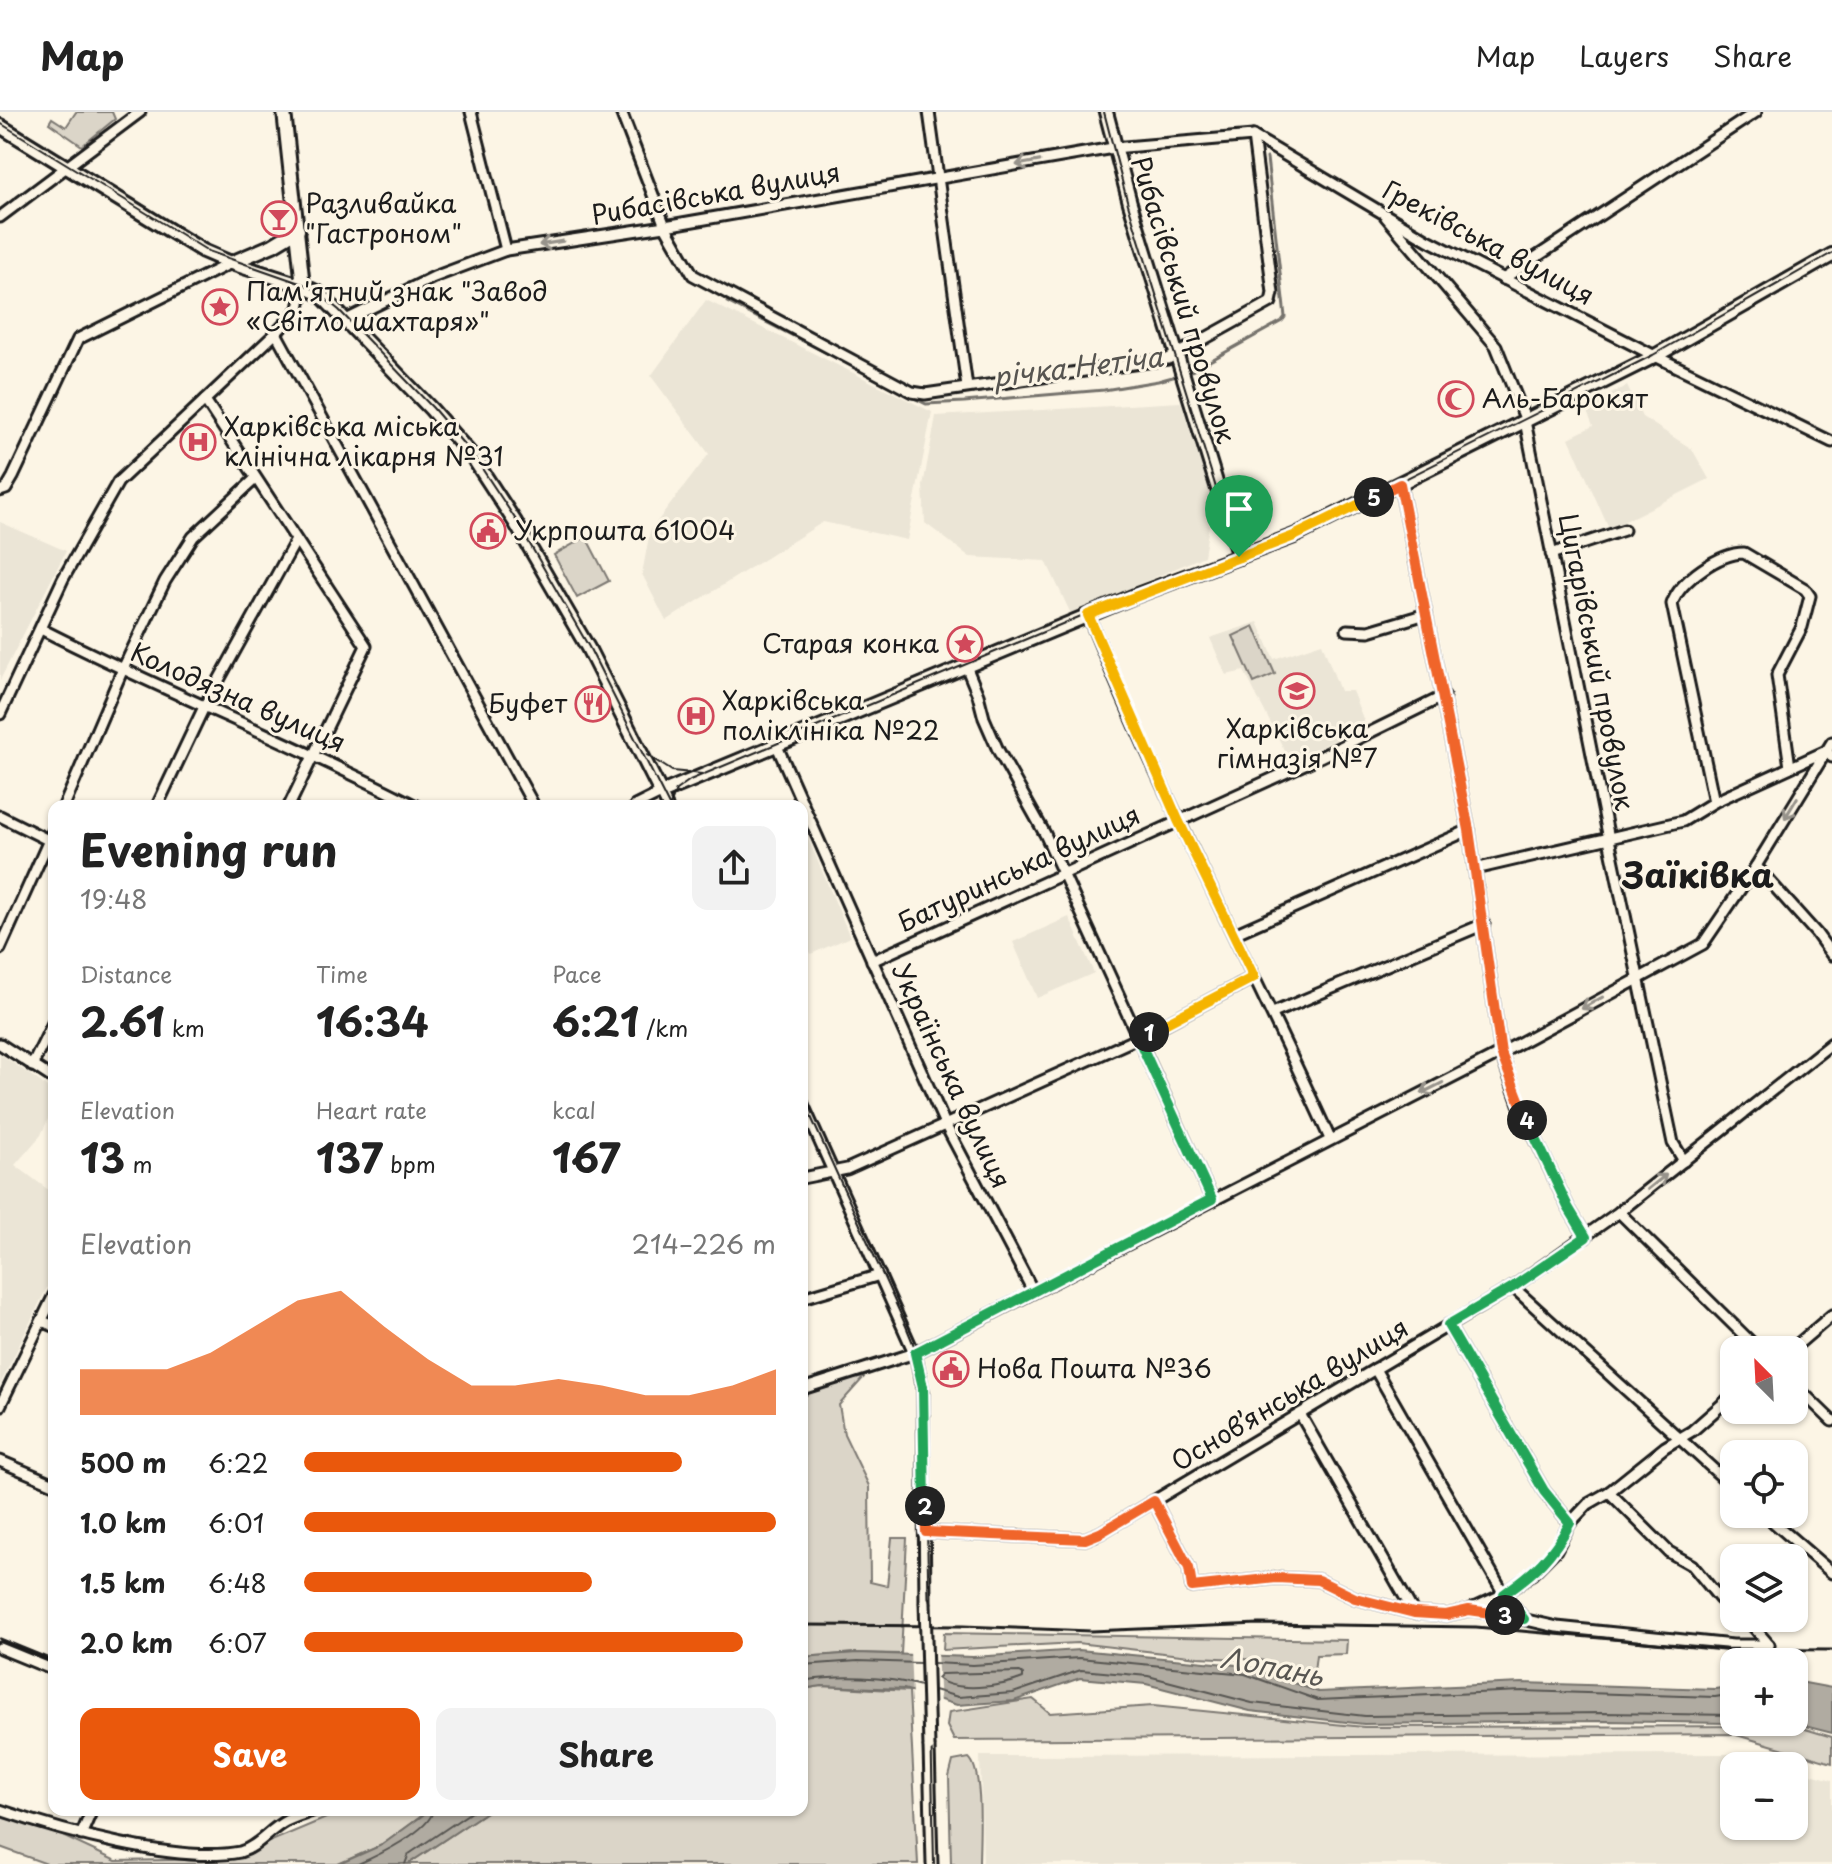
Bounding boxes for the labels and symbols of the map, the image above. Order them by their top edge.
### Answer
street label: Рибасівська вулиця [588,151,843,234]
street label: Рибасівський провулок [1122,151,1247,448]
one-way arrow [1016,156,1041,171]
street label: Греківська вулиця [1376,169,1601,314]
place label: Разливайка "Гастроном" [305,183,462,252]
bar icon: Разливайка "Гастроном" [260,200,298,238]
one-way arrow [539,236,564,251]
place label: Пам'ятний знак "Завод «Світло шахтаря»" [246,271,548,340]
place icon: Пам'ятний знак "Завод «Світло шахтаря»" [201,288,239,326]
water label: річка Нетіча [990,334,1166,397]
place label: Аль-Барокят [1482,378,1648,417]
mosque icon: Аль-Барокят [1437,380,1475,418]
place label: Харківська міська клінічна лікарня №31 [224,406,504,475]
hospital icon: Харківська міська клінічна лікарня №31 [179,423,217,461]
pin [1205,475,1273,557]
pin: 5 [1354,477,1394,517]
place label: Укрпошта 61004 [514,510,735,549]
street label: Цигарівський провулок [1550,510,1645,814]
public building icon: Укрпошта 61004 [469,512,507,550]
place label: Старая конка [762,623,940,662]
place icon: Старая конка [946,625,984,663]
street label: Колодязна вулиця [125,632,352,762]
school or university icon: Харківська гімназія №7 [1278,672,1316,710]
place label: Харківська поліклініка №22 [722,680,940,749]
place label: Буфет [488,683,567,722]
restaurant icon: Буфет [574,685,612,723]
hospital icon: Харківська поліклініка №22 [677,697,715,735]
place label: Харківська гімназія №7 [1217,708,1378,777]
street label: Батуринська вулиця [891,794,1146,941]
one-way arrow [1783,796,1799,819]
district label: Заїківка [1621,848,1774,900]
street label: Українська вулиця [883,956,1022,1194]
one-way arrow [1581,996,1604,1012]
pin: 1 [1129,1012,1169,1052]
one-way arrow [1420,1081,1444,1096]
pin: 4 [1507,1100,1547,1140]
one-way arrow [1646,1174,1667,1191]
street label: Основ’янська вулиця [1163,1307,1415,1480]
north arrow [1720,1336,1808,1424]
place label: Нова Пошта №36 [977,1348,1212,1387]
public building icon: Нова Пошта №36 [932,1350,970,1388]
pin: 2 [905,1486,945,1526]
pin: 3 [1485,1595,1525,1635]
water label: Лопань [1218,1635,1329,1697]

